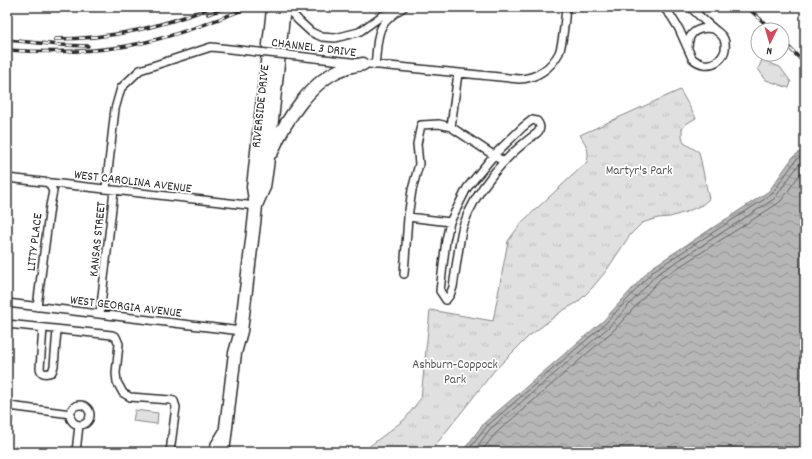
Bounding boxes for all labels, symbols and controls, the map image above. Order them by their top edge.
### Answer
north arrow [750,22,790,62]
street label: CHANNEL 3 DRIVE [270,34,357,63]
text: N [765,42,773,58]
street label: RIVERSIDE DRIVE [248,64,275,149]
park label: Martyr's Park [606,162,672,181]
street label: WEST CAROLINA AVENUE [73,166,193,199]
street label: KANSAS STREET [85,201,112,278]
street label: LITTY PLACE [23,212,48,272]
street label: WEST GEORGIA AVENUE [69,291,183,324]
park label: Ashburn-Coppock Park [412,356,498,390]

